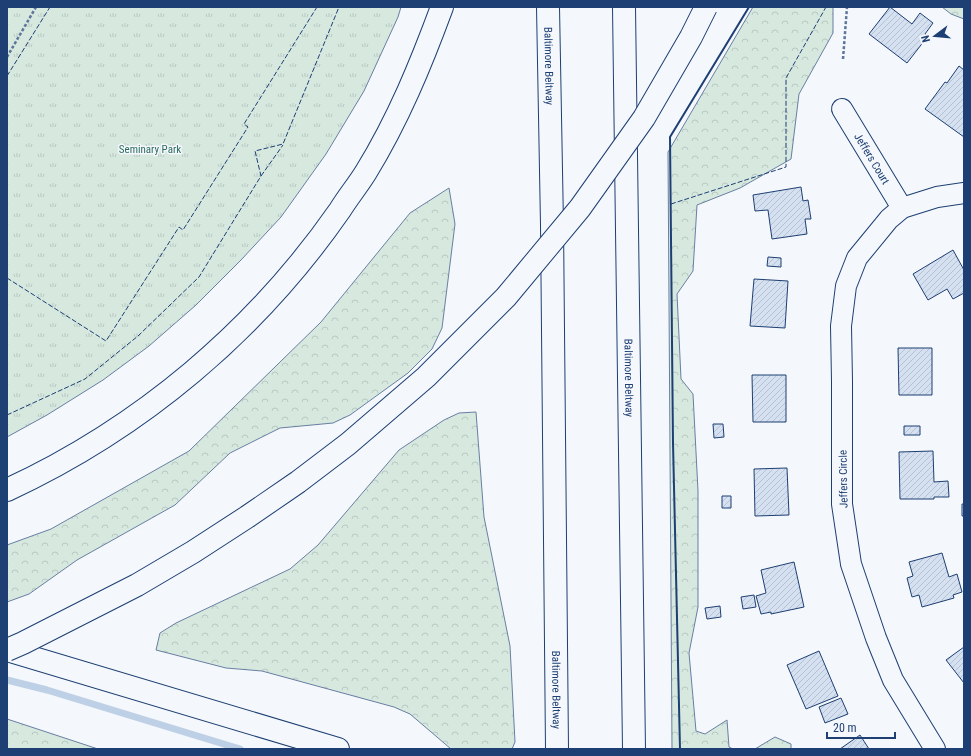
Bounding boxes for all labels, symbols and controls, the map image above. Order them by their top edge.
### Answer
north arrow [915,16,955,56]
street label: Baltimore Beltway [541,27,556,106]
text: N [919,33,933,44]
street label: Jeffers Court [851,131,892,187]
park label: Seminary Park [119,143,181,156]
street label: Baltimore Beltway [621,339,636,418]
street label: Jeffers Circle [836,450,851,508]
street label: Baltimore Beltway [549,651,563,730]
scale bar [827,714,895,740]
text: 20 m [833,721,857,735]

